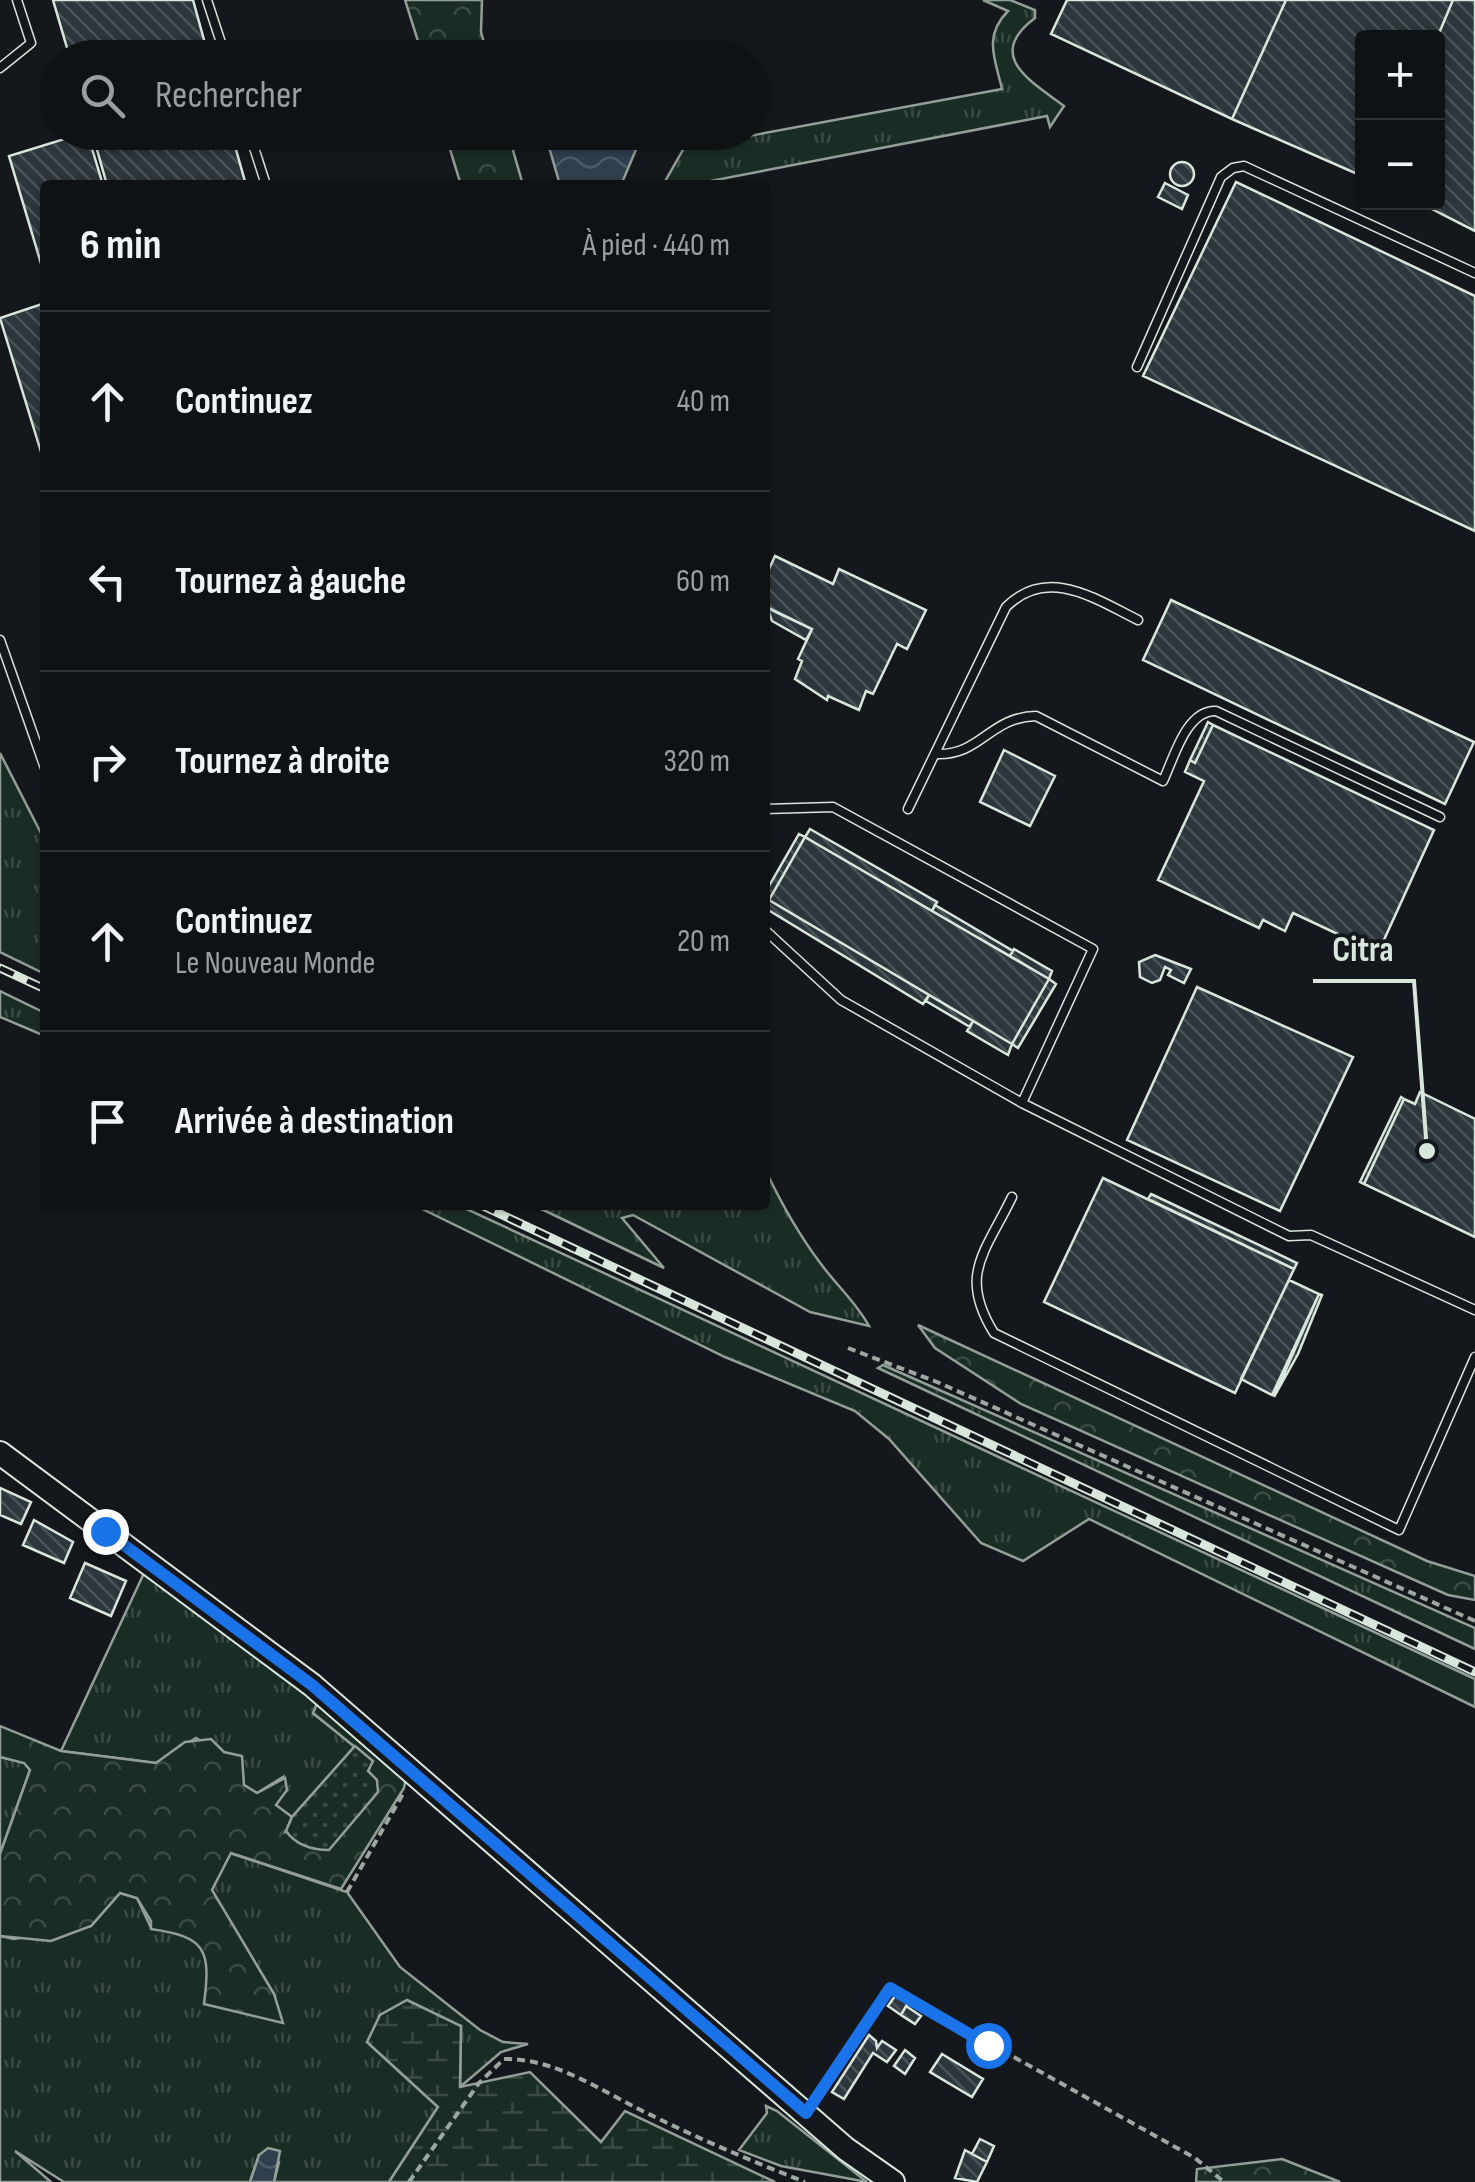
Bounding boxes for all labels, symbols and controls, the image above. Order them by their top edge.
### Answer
map controls [1355,30,1445,210]
button: + [1355,30,1445,120]
search box [40,40,770,150]
icon: search [75,68,130,123]
text: Rechercher [155,73,302,118]
button: − [1355,120,1445,210]
text: 6 min [80,220,161,271]
text: À pied · 440 m [582,226,730,265]
icon: ahead [80,374,135,429]
text: Continuez [175,379,313,424]
text: 40 m [677,382,730,421]
icon: left [80,554,135,609]
text: Tournez à gauche [175,559,406,604]
text: 60 m [676,562,730,601]
icon: right [80,734,135,789]
text: Tournez à droite [175,739,390,784]
text: 320 m [663,742,730,781]
text: Continuez [175,899,313,944]
icon: ahead [80,914,135,969]
callout: Citra [1313,916,1414,981]
text: 20 m [677,922,730,961]
text: Citra [1332,929,1394,972]
text: Le Nouveau Monde [175,944,375,983]
icon: arrive [80,1094,135,1149]
text: Arrivée à destination [175,1099,454,1144]
route end [83,1509,129,1555]
route start [966,2023,1012,2069]

